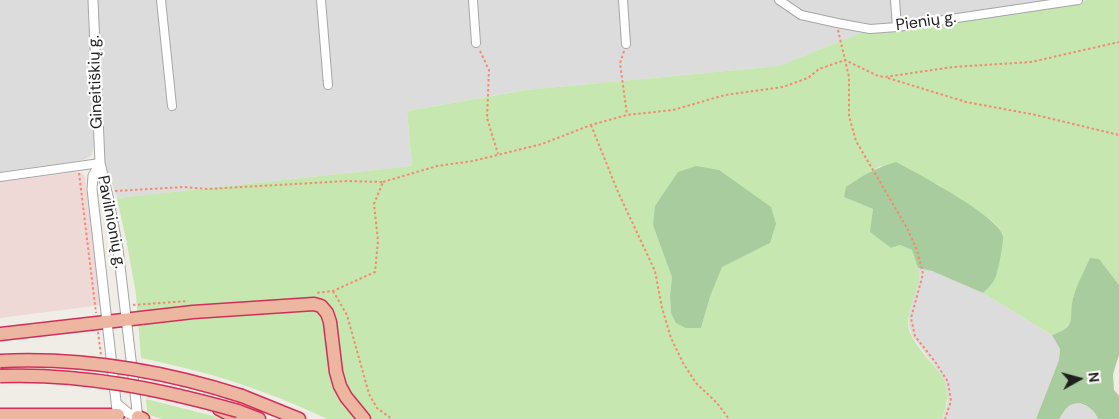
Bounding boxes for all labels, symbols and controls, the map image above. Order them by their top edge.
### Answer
street label: Pienių g. [895,8,957,36]
street label: Gineitiškių g. [85,35,107,129]
street label: Pavilnionių g. [93,174,129,270]
north arrow [1054,354,1104,404]
text: N [1084,371,1103,383]

